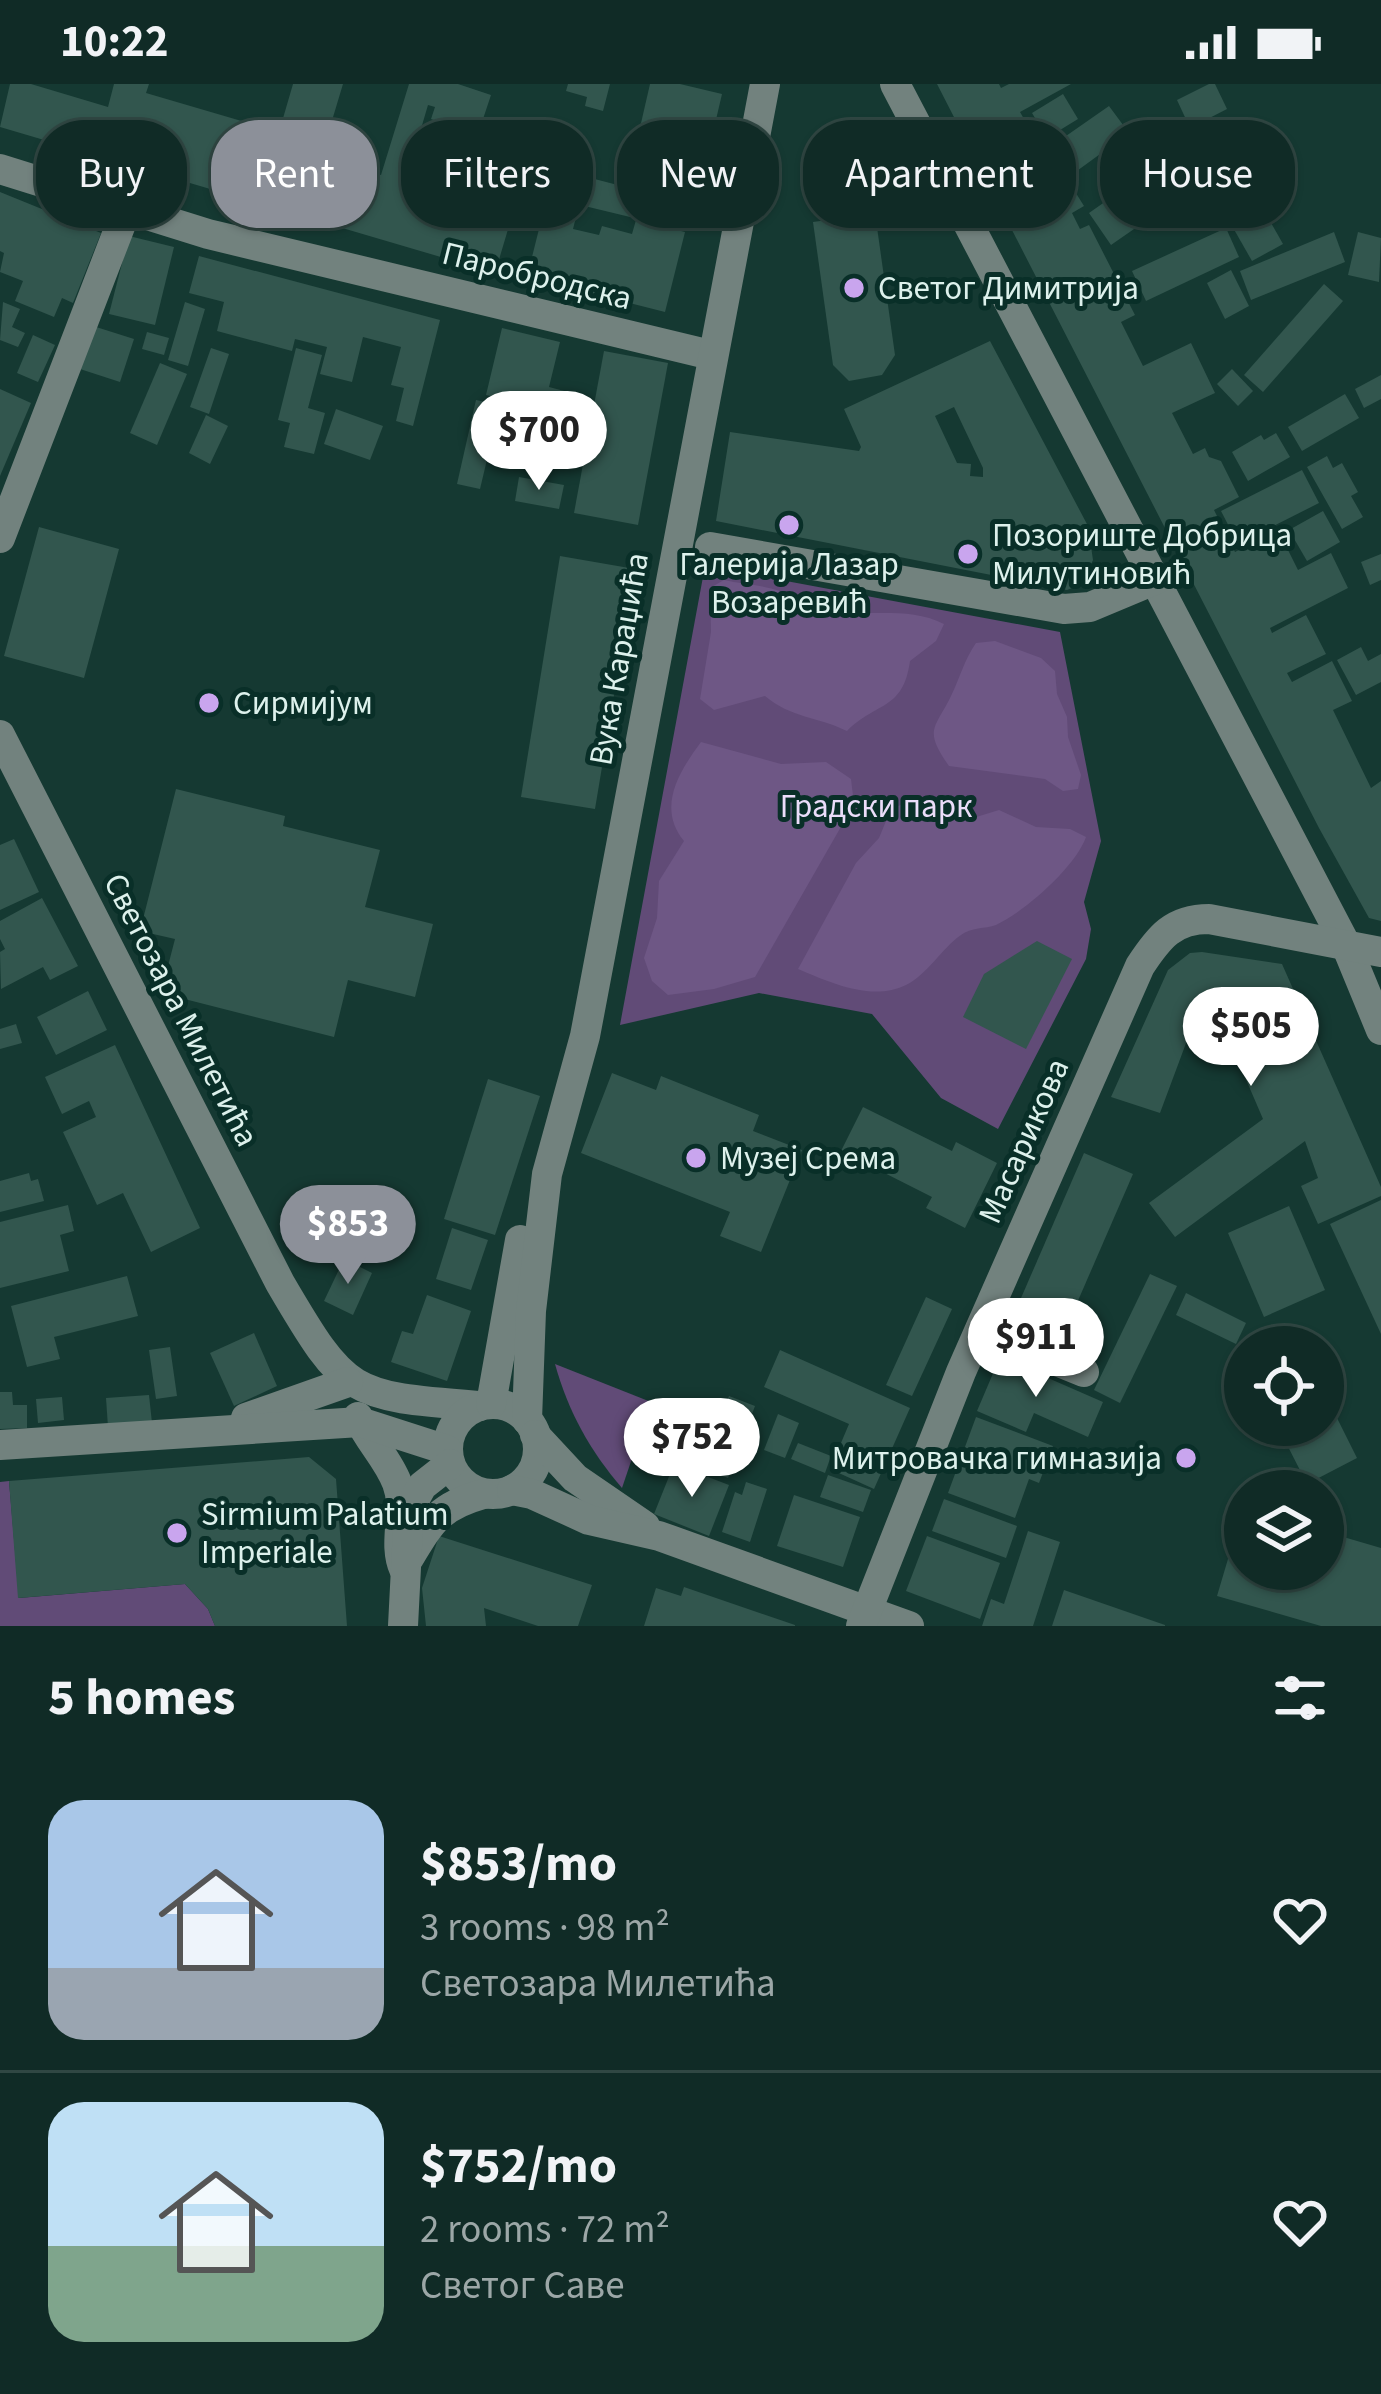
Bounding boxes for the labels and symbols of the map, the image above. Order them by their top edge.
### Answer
street label: Паробродска [437,230,637,322]
place label: Светог Димитрија [878,265,1139,312]
marker: Светог Димитрија [841,275,867,301]
pin: $700 [468,391,610,493]
marker: Галерија Лазар Возаревић [776,512,802,538]
place label: Позориште Добрица Милутиновић [992,512,1292,597]
place label: Галерија Лазар Возаревић [679,541,899,626]
marker: Позориште Добрица Милутиновић [955,541,981,567]
street label: Вука Караџића [577,549,661,769]
place label: Сирмијум [233,680,373,727]
marker: Сирмијум [196,690,222,716]
park label: Градски парк [780,783,973,830]
street label: Светозара Милетића [92,865,270,1155]
pin: $505 [1180,987,1322,1089]
street label: Масарикова [967,1051,1081,1231]
place label: Музеј Срема [720,1135,896,1182]
marker: Музеј Срема [683,1145,709,1171]
pin: $853 [277,1185,419,1287]
pin: $911 [965,1298,1107,1400]
pin: $752 [621,1398,763,1500]
place label: Митровачка гимназија [832,1435,1162,1482]
marker: Митровачка гимназија [1173,1445,1199,1471]
place label: Sirmium Palatium Imperiale [201,1491,449,1576]
marker: Sirmium Palatium Imperiale [164,1520,190,1546]

